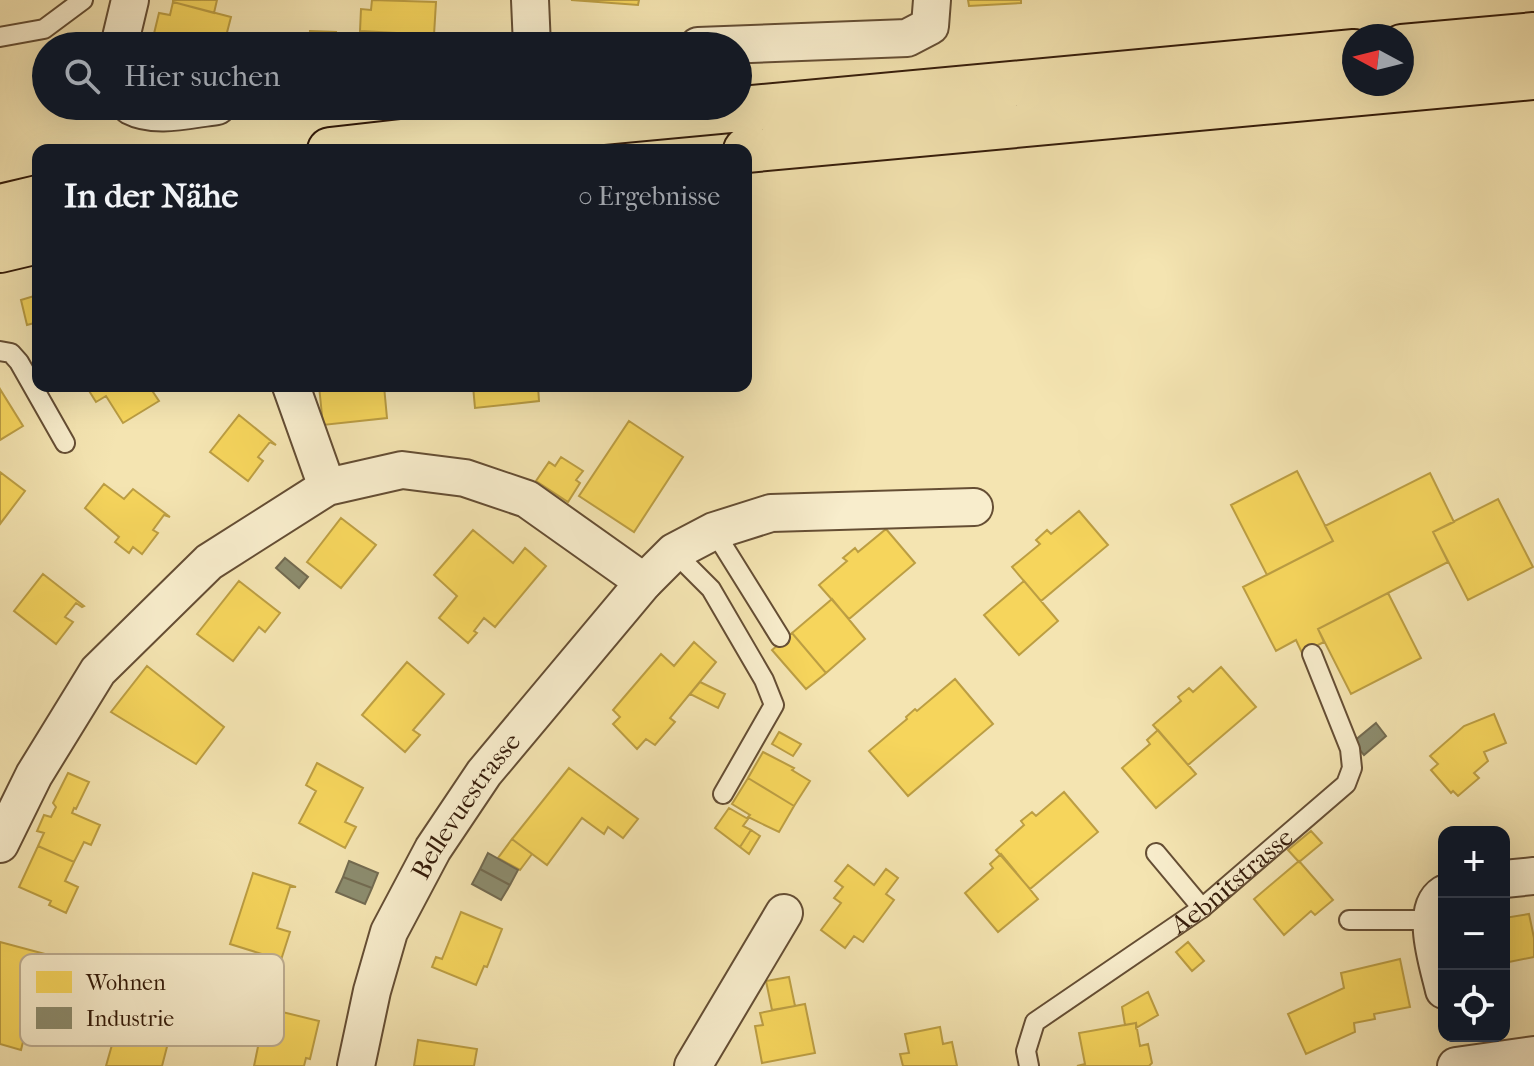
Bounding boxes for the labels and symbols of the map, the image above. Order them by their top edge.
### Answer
north arrow [1342,24,1414,96]
street label: Bellevuestrasse [405,726,527,884]
street label: Aebnitstrasse [1164,821,1299,941]
legend [20,954,284,1046]
text: Wohnen [85,970,166,996]
text: Industrie [86,1006,174,1032]

